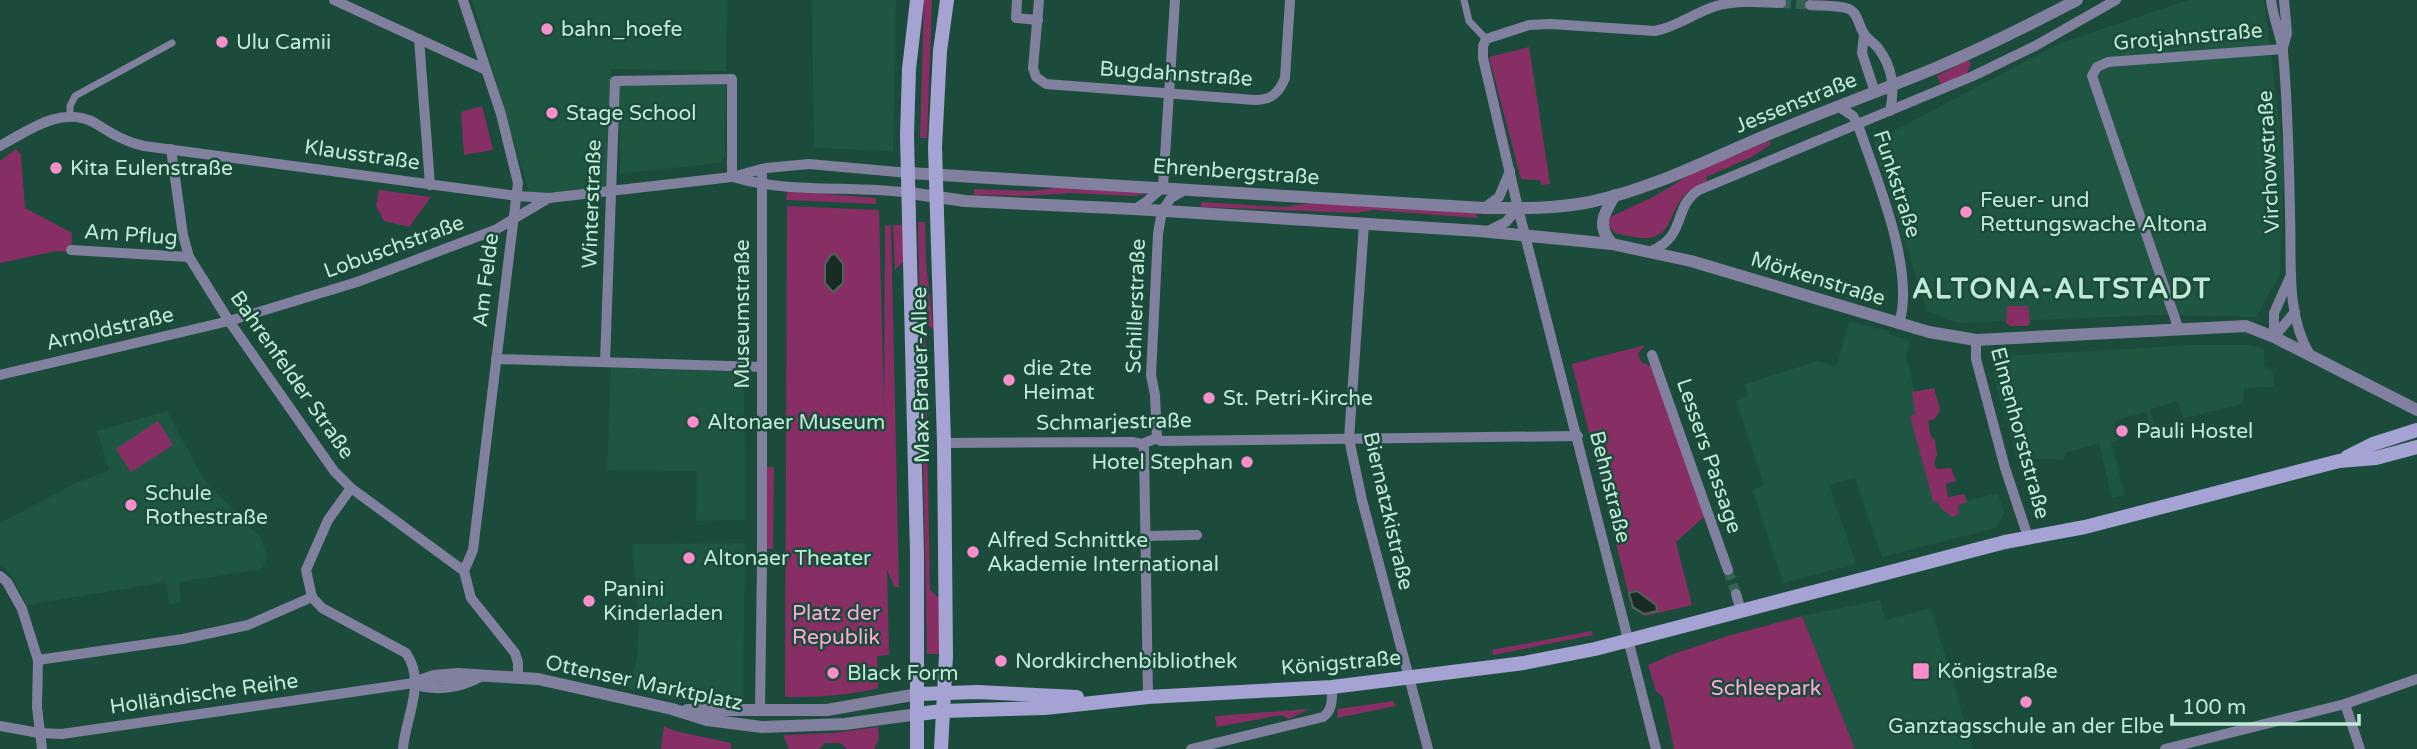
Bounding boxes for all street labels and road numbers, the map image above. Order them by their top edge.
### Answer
street label: Grotjahnstraße [2112,18,2264,56]
street label: Bugdahnstraße [1099,56,1254,92]
street label: Jessenstraße [1731,67,1861,139]
street label: Virchowstraße [2253,90,2285,234]
street label: Funkstraße [1868,127,1926,241]
street label: Klausstraße [303,135,421,175]
street label: Winterstraße [577,139,607,269]
street label: Ehrenbergstraße [1152,154,1320,190]
street label: Lobuschstraße [320,210,468,284]
street label: Am Pflug [83,219,179,251]
street label: Am Felde [468,231,504,328]
street label: Schillerstraße [1121,238,1151,374]
street label: Museumstraße [730,239,755,389]
street label: Mörkenstraße [1748,247,1888,311]
street label: Bahrenfelder Straße [225,286,360,464]
street label: Max-Brauer-Allee [907,286,935,463]
street label: Arnoldstraße [44,302,176,356]
street label: Elmenhorststraße [1985,344,2055,522]
street label: Lessers Passage [1671,375,1747,537]
street label: Schmarjestraße [1036,408,1192,436]
street label: Behnstraße [1584,428,1636,546]
street label: Biernatzkistraße [1358,429,1418,593]
street label: Königstraße [1280,645,1402,681]
street label: Ottenser Marktplatz [543,650,745,716]
street label: Holländische Reihe [108,668,300,720]

